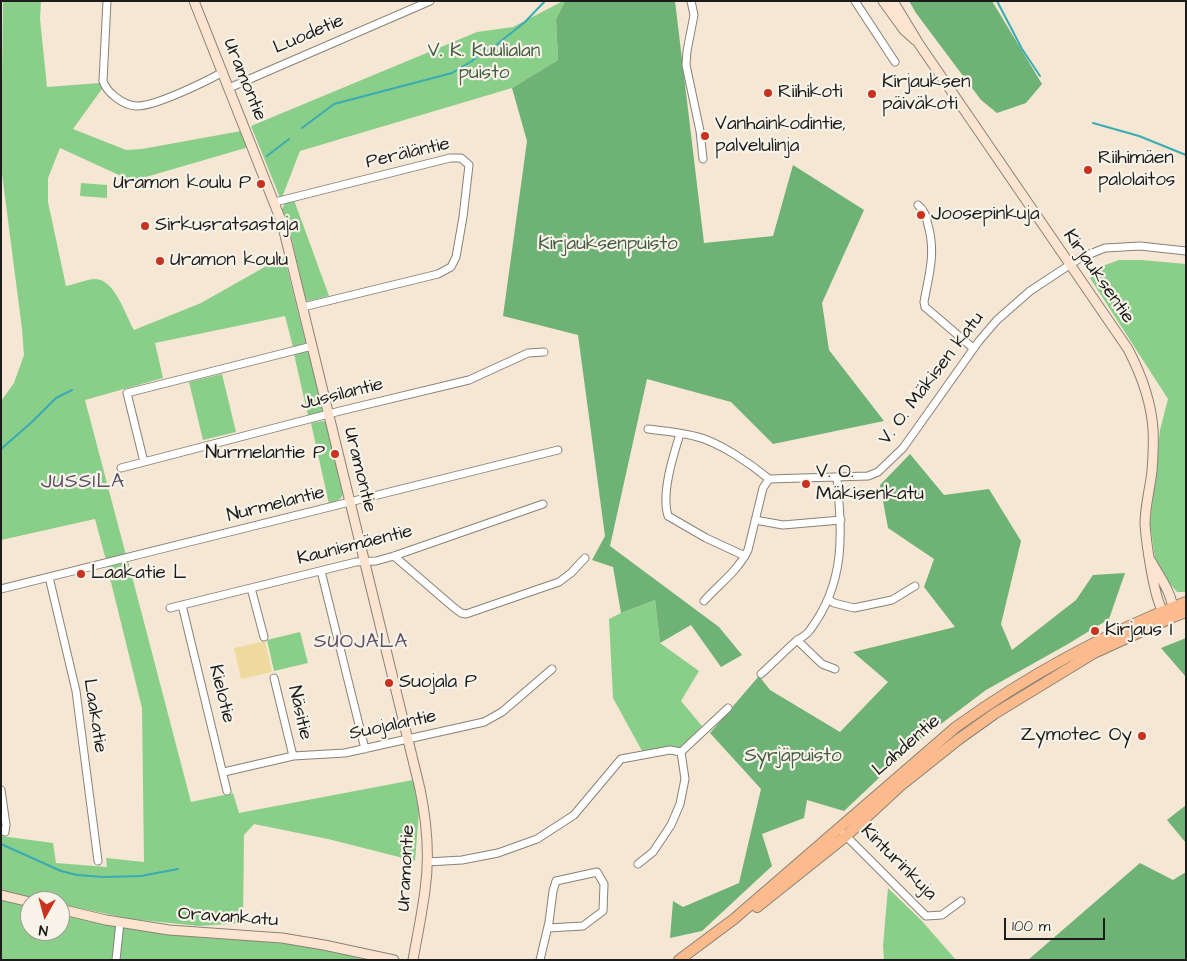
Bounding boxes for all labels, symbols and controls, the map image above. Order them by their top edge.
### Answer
street label: Luodetie [270,10,348,60]
street label: Uramontie [217,36,271,124]
park label: V. K. Kuulialan puisto [428,41,540,85]
place label: Kirjauksen päiväkoti [882,72,971,116]
place label: Riihikoti [778,82,842,104]
marker: Riihikoti [762,87,774,99]
marker: Kirjauksen päiväkoti [866,88,878,100]
place label: Vanhainkodintie, palvelulinja [715,114,846,158]
marker: Vanhainkodintie, palvelulinja [699,130,711,142]
street label: Peräläntie [364,133,452,175]
place label: Riihimäen palolaitos [1098,148,1175,192]
marker: Riihimäen palolaitos [1082,164,1094,176]
place label: Uramon koulu P [113,173,251,195]
marker: Uramon koulu P [255,178,267,190]
place label: Joosepinkuja [931,204,1040,226]
marker: Joosepinkuja [915,209,927,221]
place label: Sirkusratsastaja [155,215,298,237]
marker: Sirkusratsastaja [139,220,151,232]
street label: Kirjauksentie [1057,226,1139,328]
park label: Kirjauksenpuisto [538,234,678,256]
place label: Uramon koulu [170,250,288,272]
marker: Uramon koulu [154,255,166,267]
street label: V. O. Mäkisen katu [875,308,989,450]
street label: Jussilantie [298,374,386,416]
street label: Uramontie [337,425,381,515]
place label: Nurmelantie P [205,443,325,465]
marker: Nurmelantie P [329,448,341,460]
place label: V. O. Mäkisenkatu [816,462,924,506]
district label: JUSSILA [40,471,126,495]
marker: V. O. Mäkisenkatu [800,478,812,490]
street label: Nurmelantie [225,482,327,528]
street label: Kaunismäentie [295,521,415,571]
place label: Laakatie L [91,563,186,585]
marker: Laakatie L [75,568,87,580]
place label: Kirjaus I [1105,620,1173,642]
marker: Kirjaus I [1089,625,1101,637]
district label: SUOJALA [313,631,409,655]
street label: Kielotie [203,663,239,725]
place label: Suojala P [399,672,477,694]
street label: Laakatie [77,677,111,755]
marker: Suojala P [383,677,395,689]
street label: Näsitie [282,684,316,742]
street label: Suojalantie [347,706,439,746]
street label: Lahdentie [868,710,946,782]
place label: Zymotec Oy [1020,725,1132,747]
marker: Zymotec Oy [1136,730,1148,742]
park label: Syrjäpuisto [744,746,842,768]
street label: Kinturinkuja [855,820,941,906]
street label: Uramontie [393,824,421,912]
north arrow [20,891,70,941]
street label: Oravankatu [177,903,279,933]
scale bar [1007,908,1108,940]
text: 100 m [1012,916,1051,937]
text: N [38,919,49,940]

